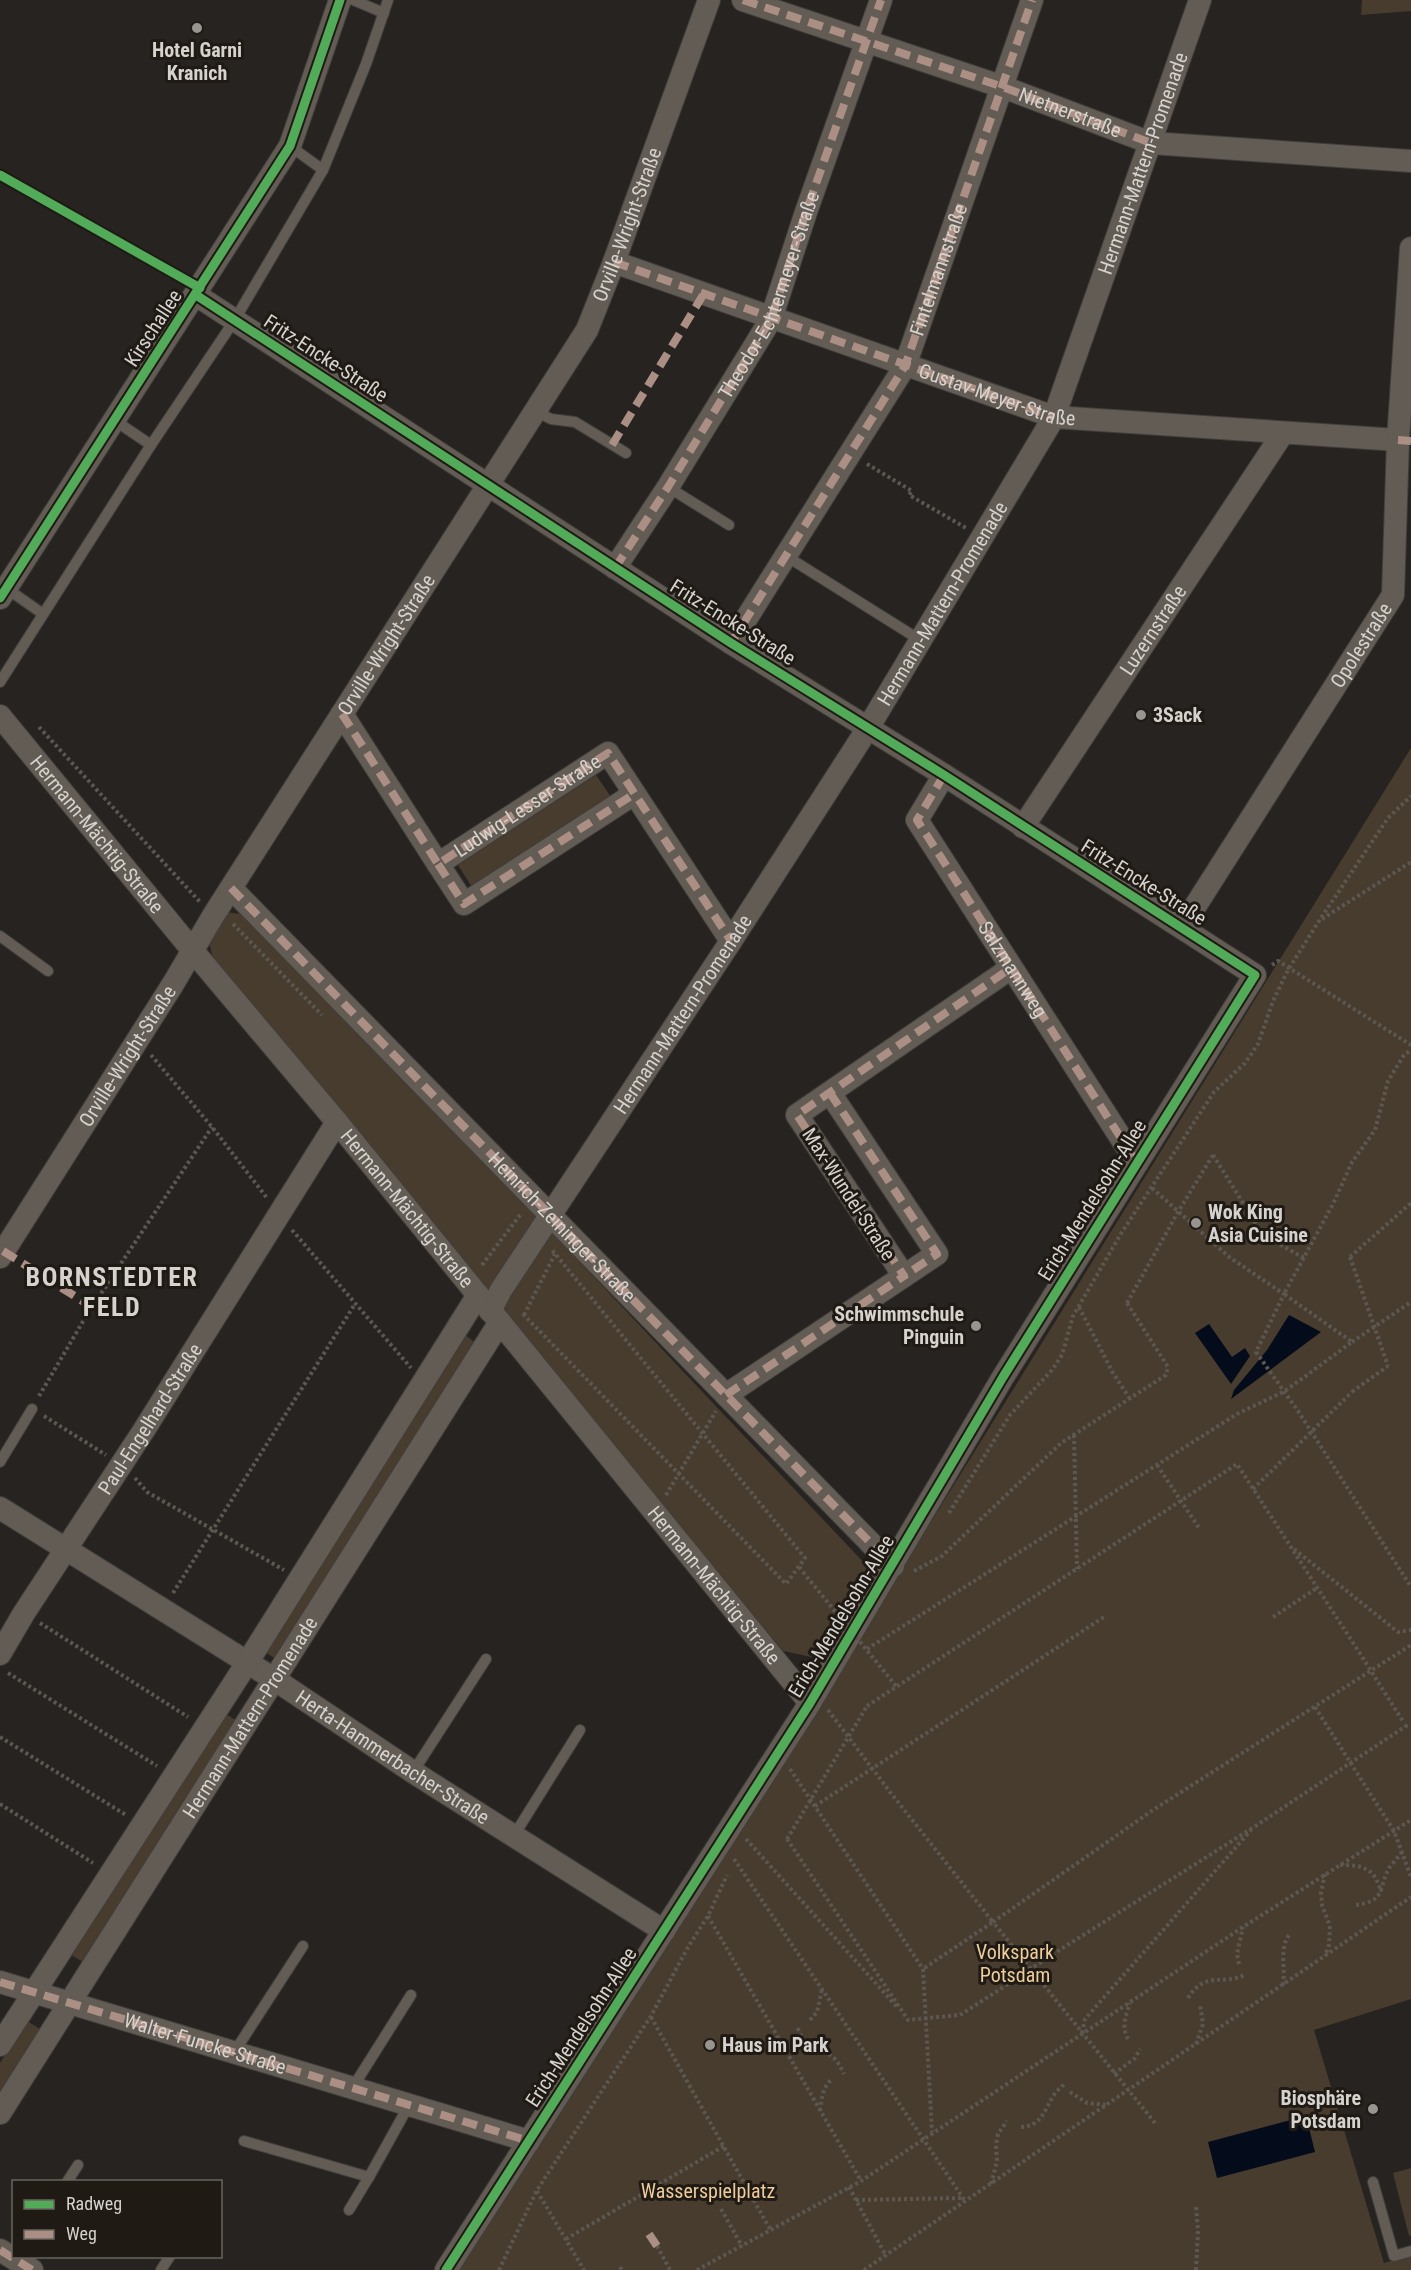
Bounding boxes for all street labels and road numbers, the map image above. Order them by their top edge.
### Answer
street label: Hermann-Mattern-Promenade [1093,49,1193,278]
street label: Nietnerstraße [1016,82,1125,143]
street label: Orville-Wright-Straße [587,144,666,305]
street label: Theodor-Echtermeyer-Straße [713,188,824,403]
street label: Fintelmannstraße [904,201,972,339]
street label: Kirschallee [119,285,187,371]
street label: Fritz-Encke-Straße [259,309,393,407]
street label: Gustav-Meyer-Straße [916,358,1076,430]
street label: Hermann-Mattern-Promenade [872,497,1013,710]
street label: Orville-Wright-Straße [332,570,440,720]
street label: Fritz-Encke-Straße [666,574,800,670]
street label: Luzernstraße [1115,581,1191,679]
street label: Opolestraße [1325,598,1397,692]
street label: Ludwig-Lesser-Straße [450,749,605,862]
street label: Hermann-Mächtig-Straße [25,750,169,918]
street label: Fritz-Encke-Straße [1077,834,1211,930]
street label: Hermann-Mattern-Promenade [608,910,757,1118]
street label: Salzmannweg [973,917,1053,1022]
street label: Orville-Wright-Straße [74,981,181,1131]
street label: Erich-Mendelsohn-Allee [1033,1115,1151,1285]
street label: Max-Wundel-Straße [797,1123,901,1265]
street label: Hermann-Mächtig-Straße [336,1124,479,1292]
street label: Heinrich-Zeininger-Straße [483,1147,641,1307]
street label: Paul-Engelhard-Straße [93,1339,207,1499]
street label: Hermann-Mächtig-Straße [643,1501,786,1669]
street label: Erich-Mendelsohn-Allee [783,1530,899,1702]
street label: Hermann-Mattern-Promenade [178,1612,323,1823]
street label: Herta-Hammerbacher-Straße [291,1685,494,1829]
street label: Erich-Mendelsohn-Allee [520,1943,642,2111]
street label: Walter-Funcke-Straße [121,2008,289,2079]

